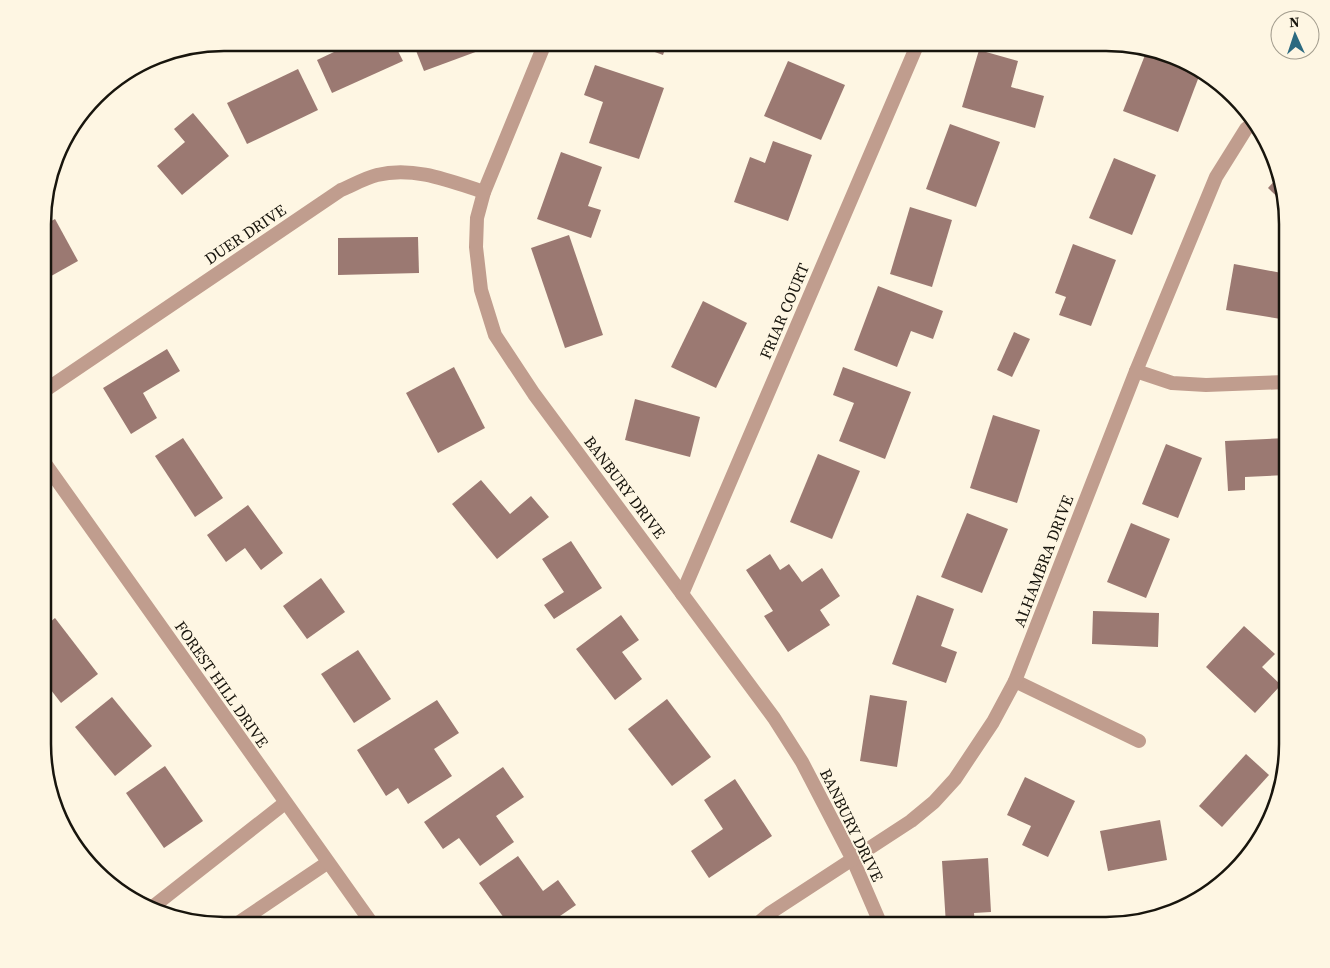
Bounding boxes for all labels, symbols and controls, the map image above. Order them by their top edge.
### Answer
north arrow [1270,10,1320,60]
text: N [1289,12,1300,32]
street label: DUER DRIVE [200,198,290,269]
street label: FRIAR COURT [754,259,814,362]
street label: BANBURY DRIVE [579,431,671,543]
street label: ALHAMBRA DRIVE [1008,492,1078,630]
street label: FOREST HILL DRIVE [170,616,274,752]
street label: BANBURY DRIVE [815,765,889,886]

